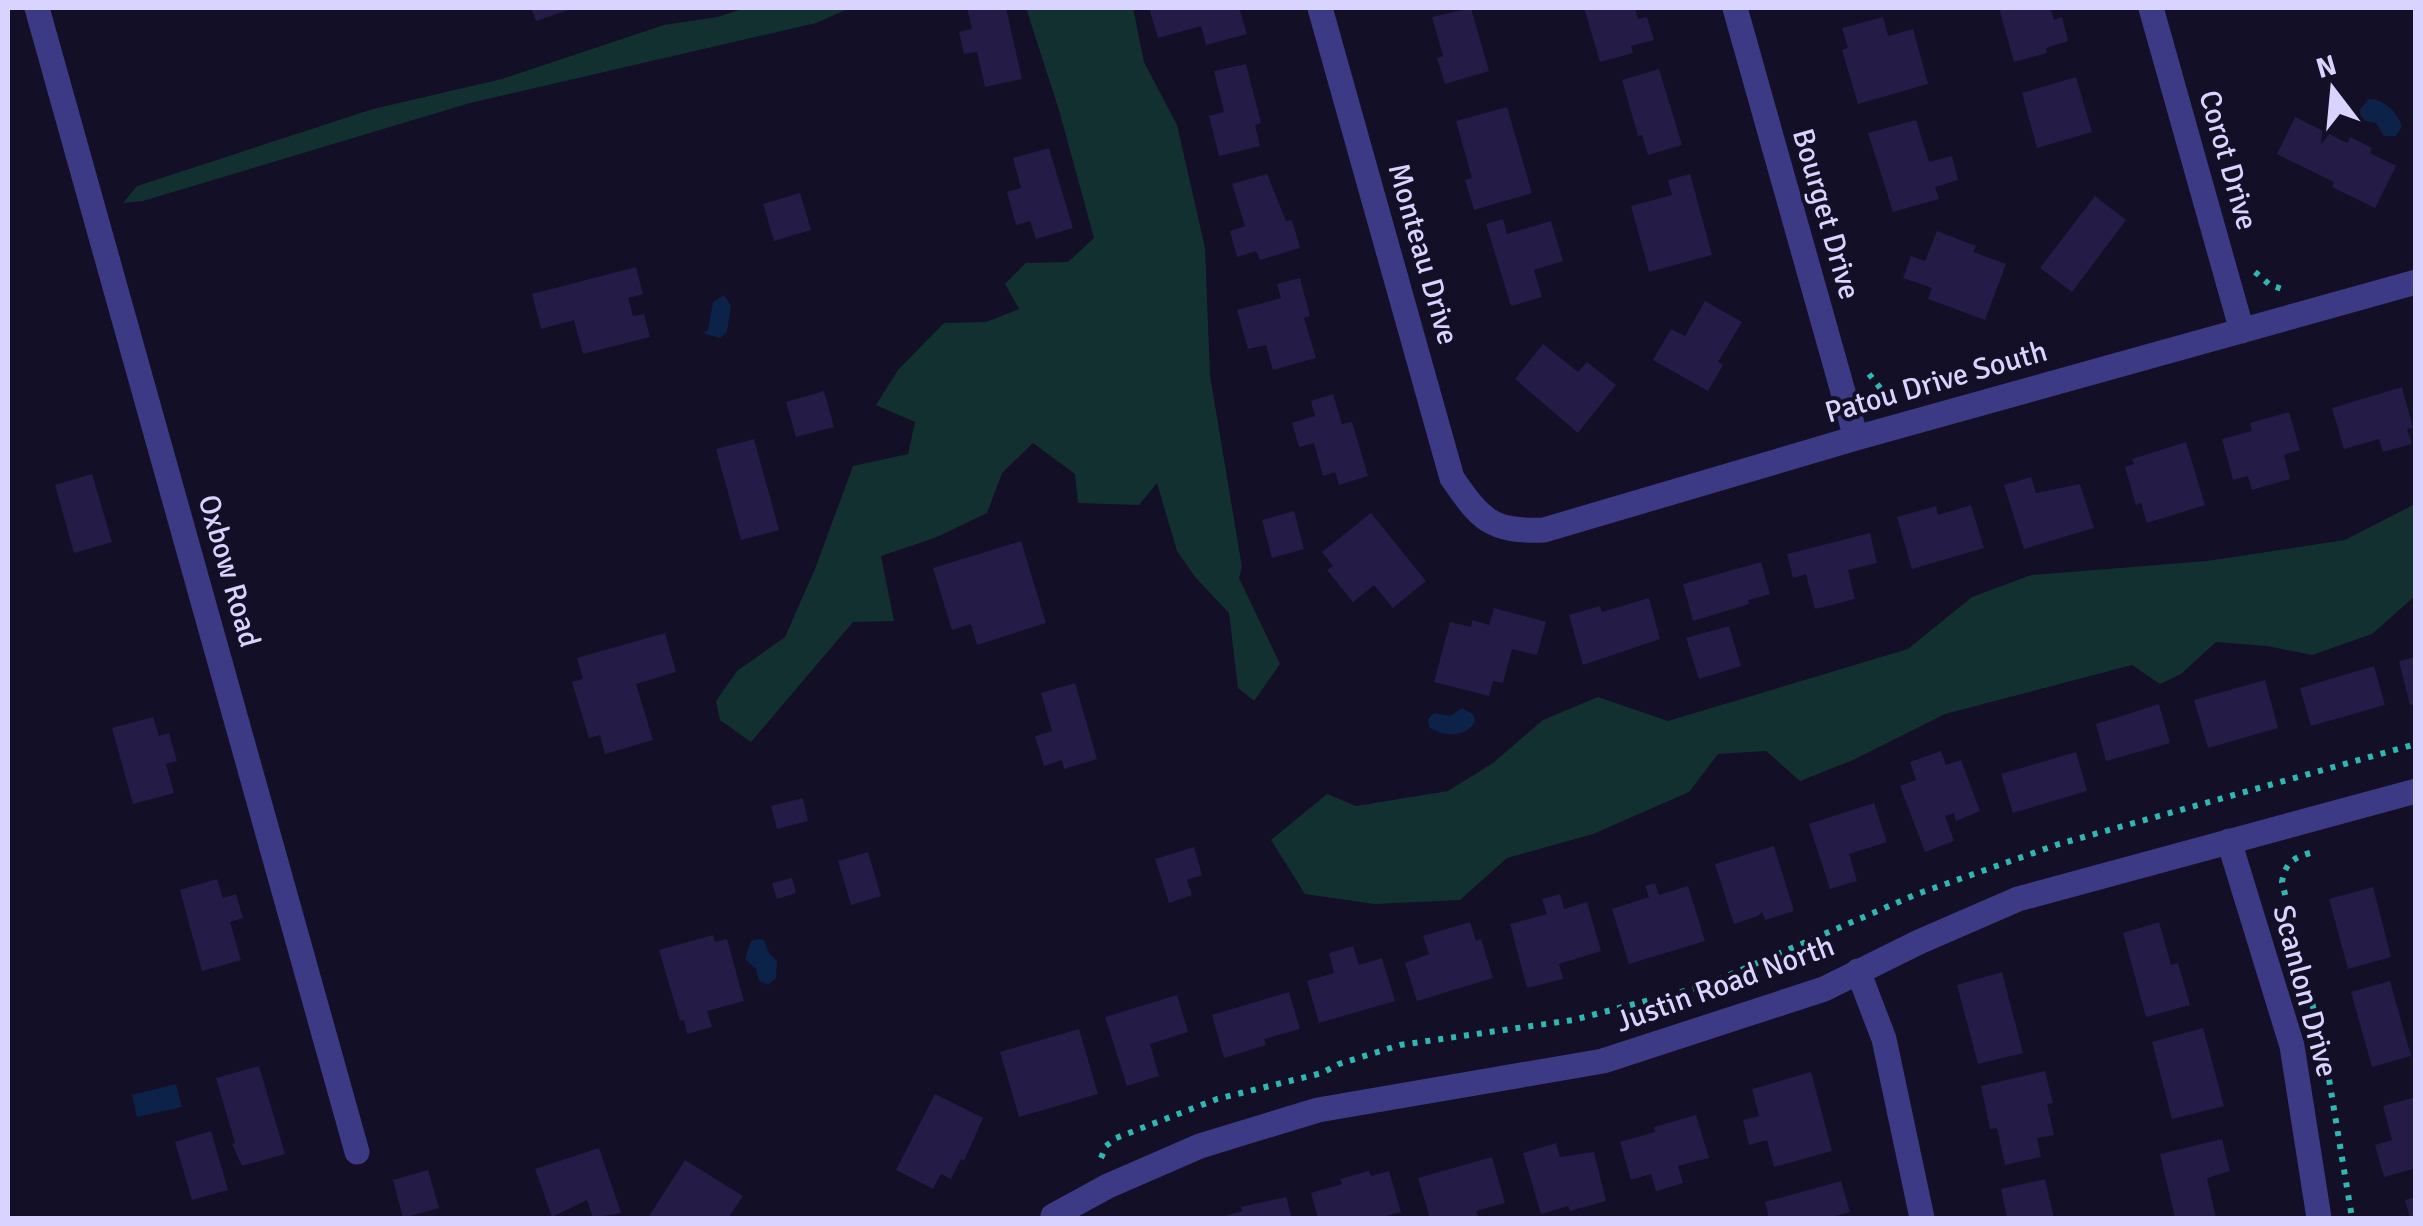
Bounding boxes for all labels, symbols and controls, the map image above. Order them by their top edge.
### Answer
north arrow [2283,40,2383,140]
text: N [2312,48,2340,86]
street label: Corot Drive [2190,86,2266,234]
street label: Bourget Drive [1784,124,1868,304]
street label: Monteau Drive [1379,159,1467,349]
street label: Patou Drive South [1821,333,2051,431]
street label: Oxbow Road [190,491,268,651]
street label: Scanlon Drive [2264,901,2346,1081]
street label: Justin Road North [1611,927,1839,1041]

